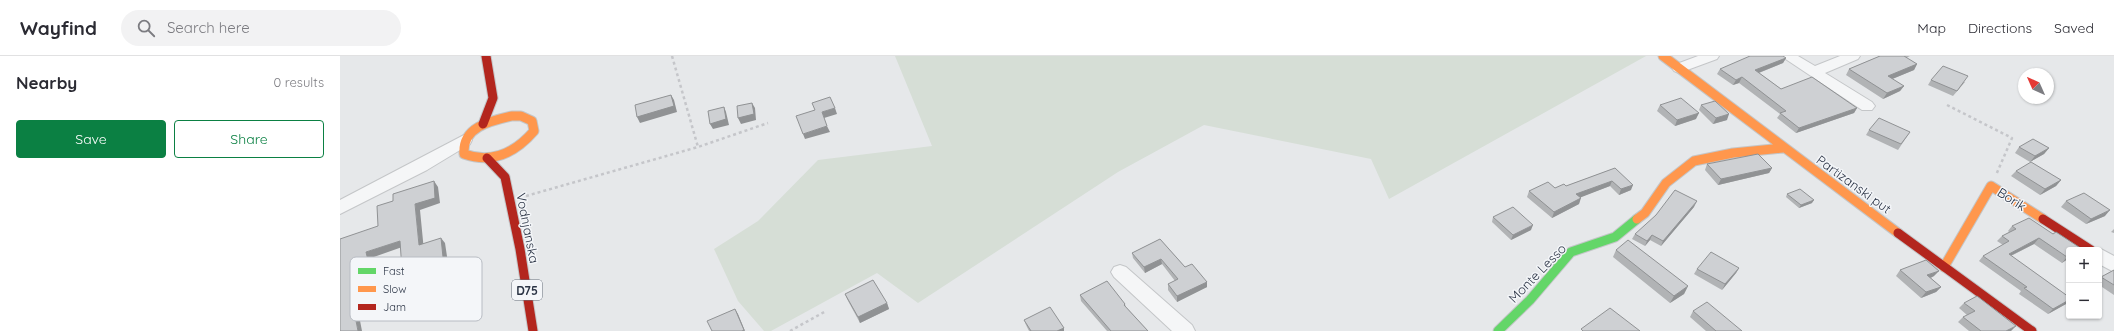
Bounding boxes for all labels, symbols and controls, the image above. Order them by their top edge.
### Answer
search box [121,10,401,46]
text: Wayfind [20,16,97,40]
icon: search [135,17,157,39]
text: Search here [167,18,250,37]
text: Map [1917,19,1946,37]
text: Directions [1968,19,2032,37]
text: Saved [2054,19,2094,37]
north arrow [2018,68,2054,104]
text: Nearby [16,72,77,93]
text: 0 results [273,74,324,90]
button: Save [16,120,166,158]
button: Share [174,120,324,158]
street label: Partizanski put [1814,152,1894,216]
street label: Borik [1995,184,2029,214]
street label: Vodnjanska [513,191,543,265]
street label: Monte Lesso [1505,240,1569,306]
map controls [2066,247,2102,319]
button: + [2066,247,2102,283]
legend [350,257,482,321]
text: Fast [383,264,405,278]
road number: D75 [512,280,542,300]
text: Slow [383,282,407,296]
button: − [2066,283,2102,319]
text: Jam [383,300,406,314]

